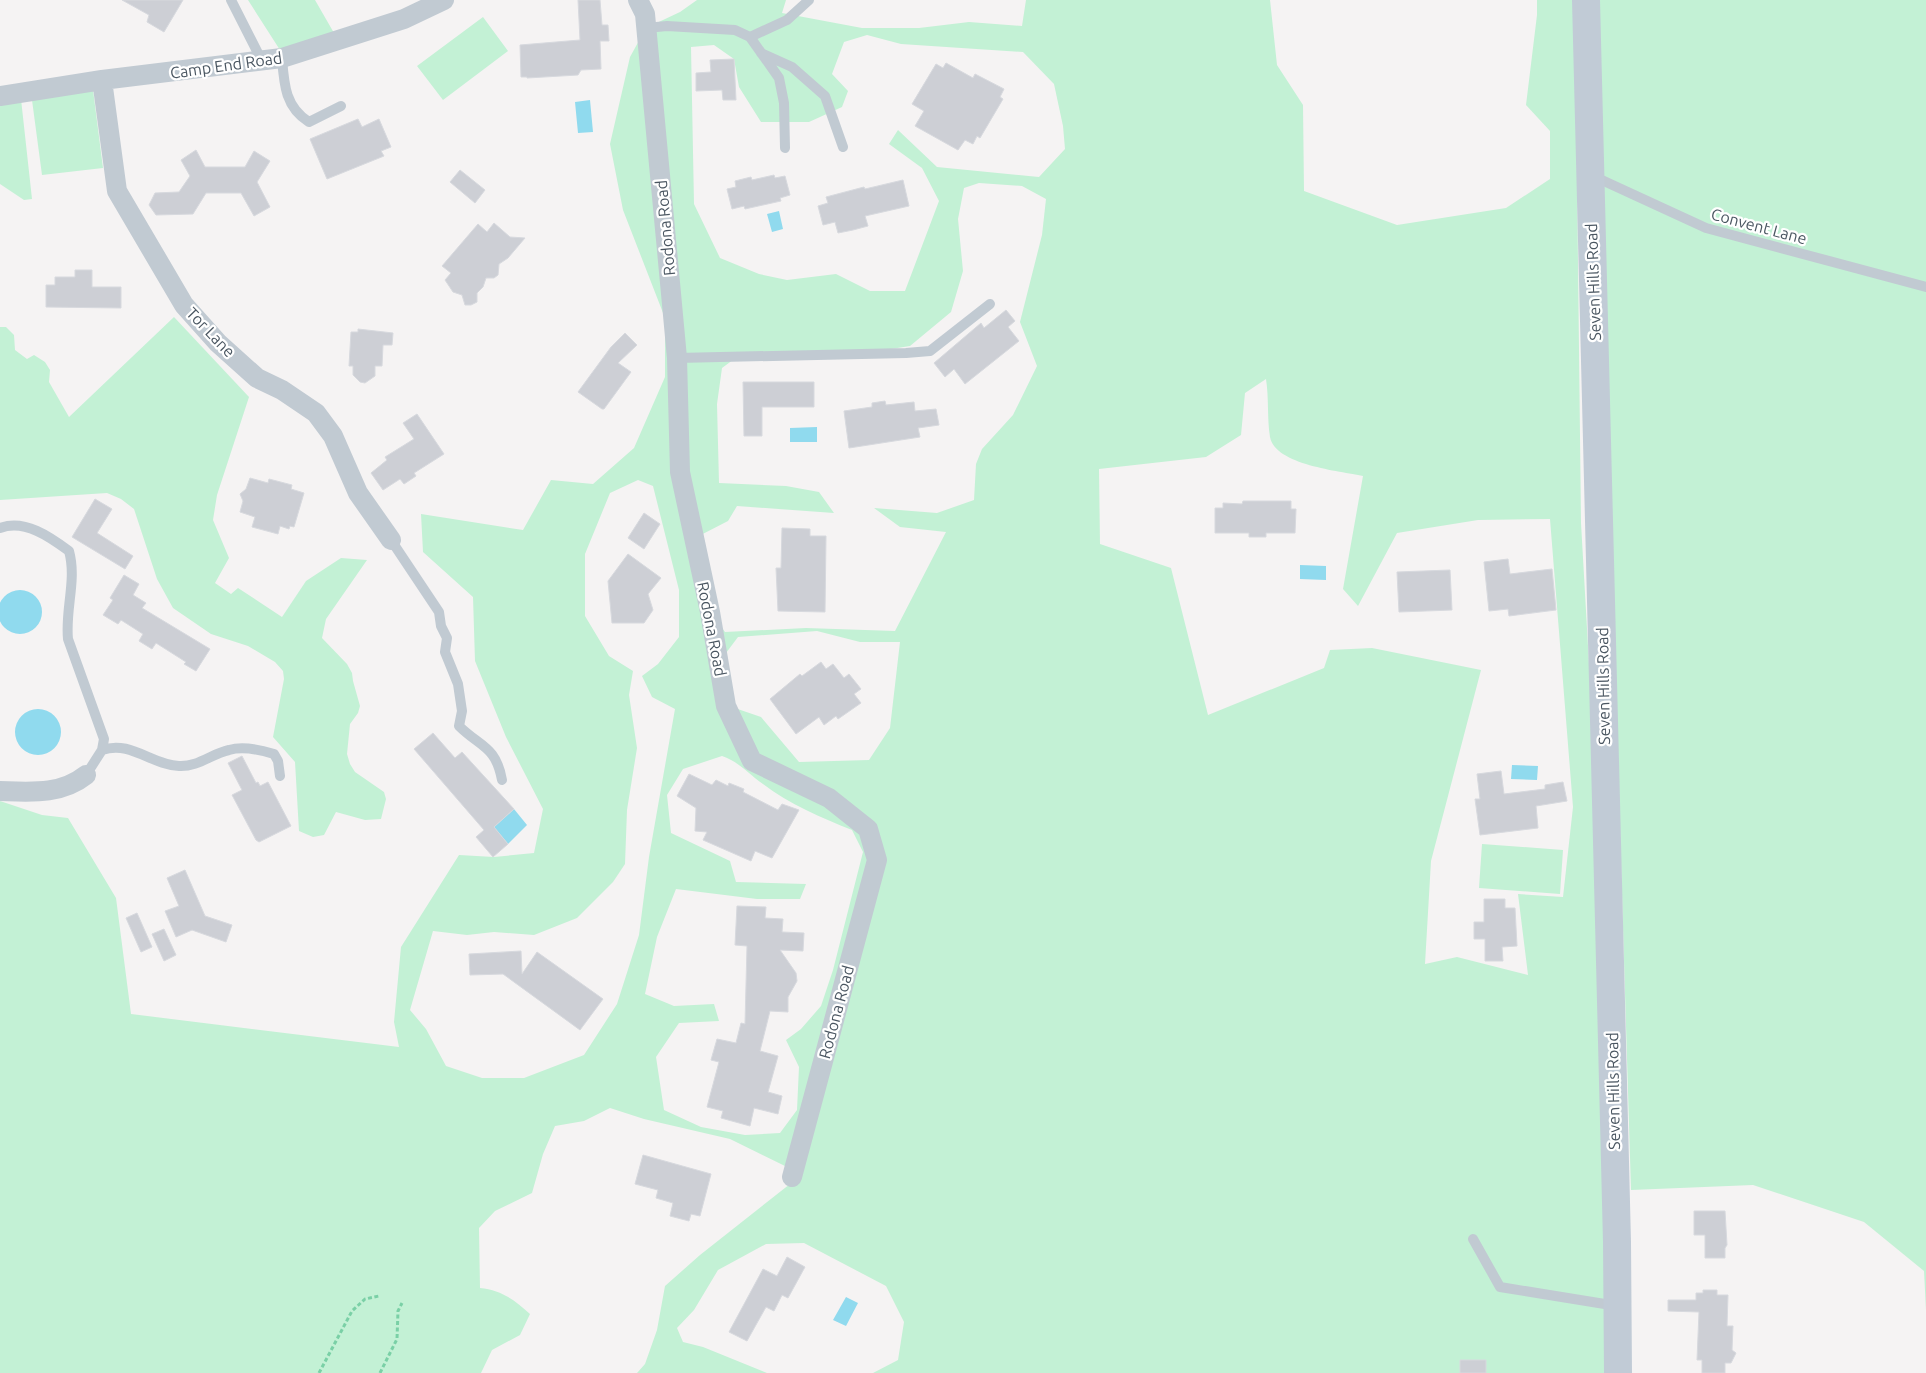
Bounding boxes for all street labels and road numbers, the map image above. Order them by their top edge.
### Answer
street label: Camp End Road [169,48,283,82]
street label: Rodona Road [652,179,678,277]
street label: Convent Lane [1709,205,1809,247]
street label: Seven Hills Road [1582,223,1604,341]
street label: Tor Lane [183,304,239,360]
street label: Rodona Road [694,580,730,678]
street label: Seven Hills Road [1593,627,1613,745]
street label: Rodona Road [815,963,857,1061]
street label: Seven Hills Road [1603,1032,1623,1150]

